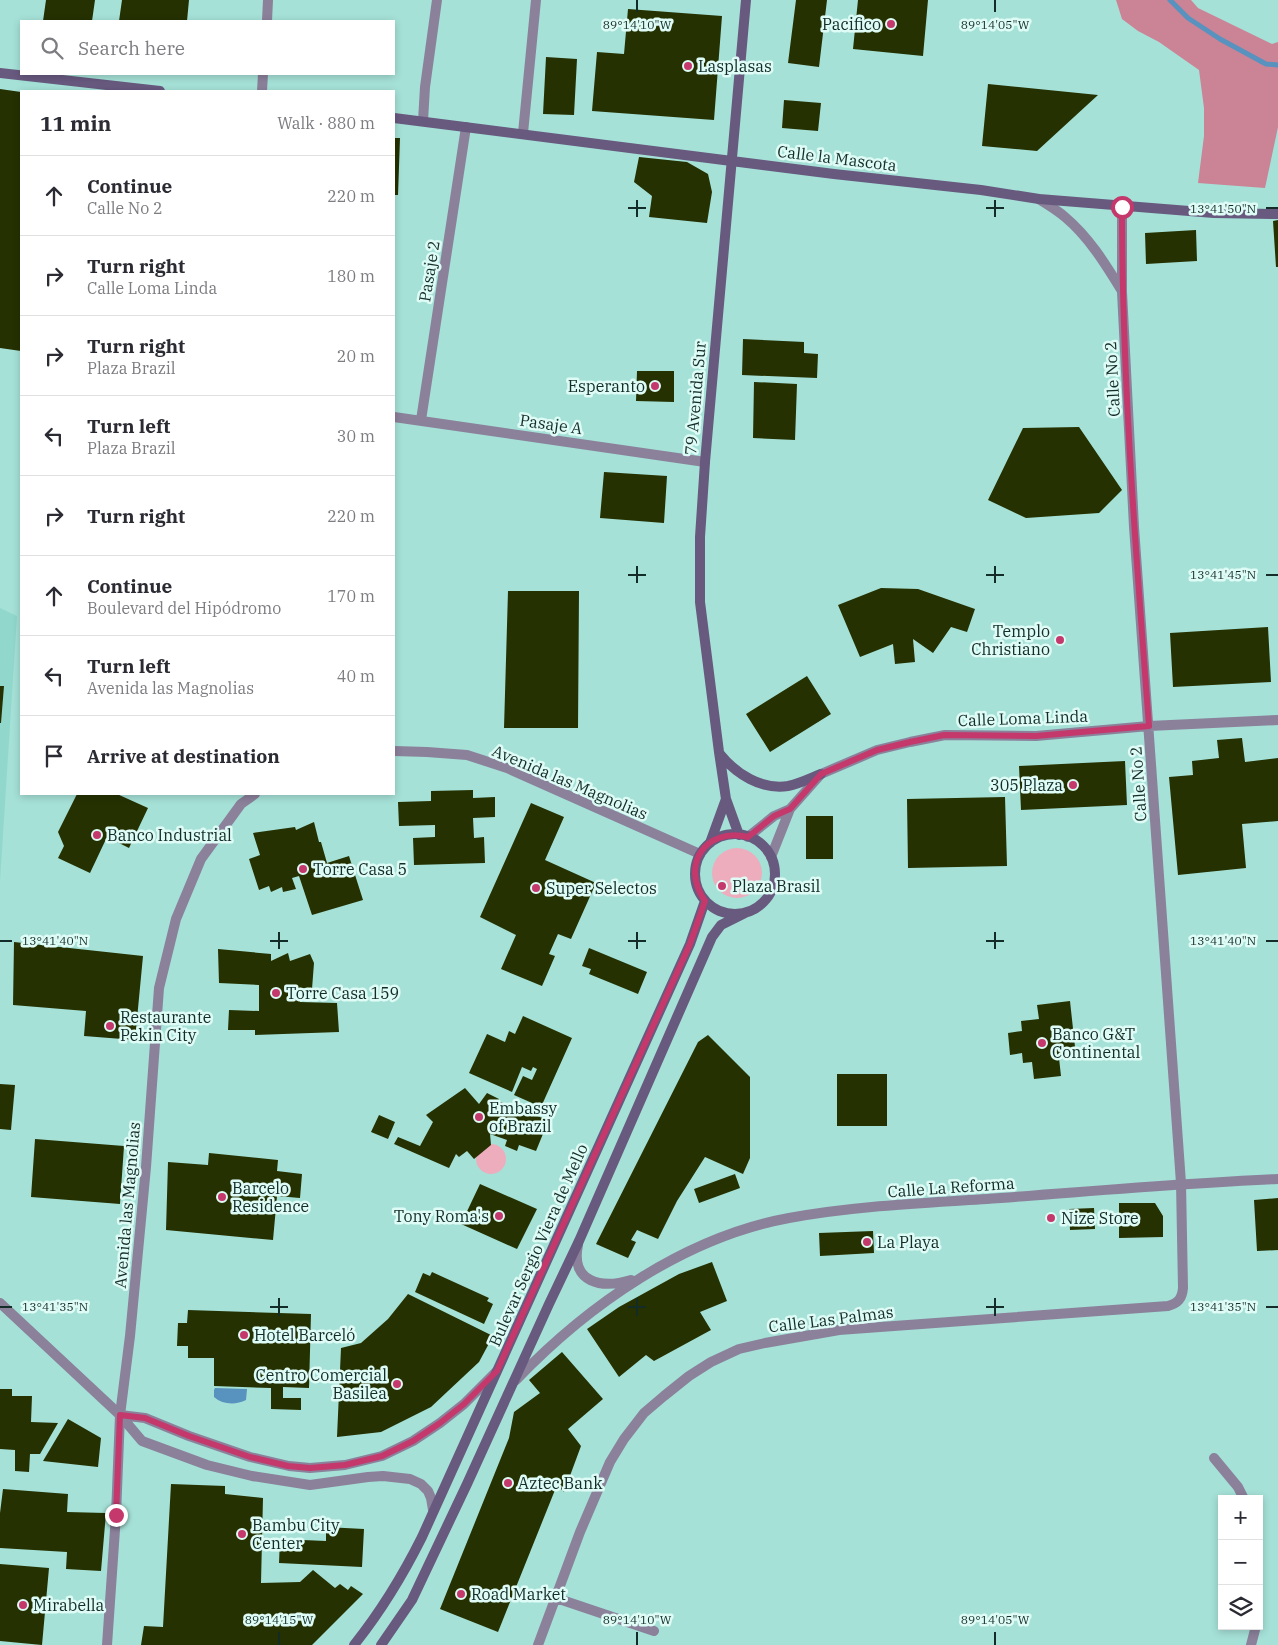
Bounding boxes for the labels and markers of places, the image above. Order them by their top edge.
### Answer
place label: Pacifico [822,14,881,34]
marker: Pacifico [885,18,897,30]
place label: Lasplasas [698,56,772,76]
marker: Lasplasas [682,60,694,72]
place label: Esperanto [568,376,645,396]
marker: Esperanto [649,380,661,392]
place label: Templo Christiano [971,621,1050,659]
marker: Templo Christiano [1054,634,1066,646]
place label: 305 Plaza [990,775,1063,795]
marker: 305 Plaza [1067,779,1079,791]
place label: Banco Industrial [107,825,232,845]
marker: Banco Industrial [91,829,103,841]
place label: Torre Casa 5 [313,859,407,879]
marker: Torre Casa 5 [297,863,309,875]
place label: Plaza Brasil [732,876,821,896]
place label: Super Selectos [546,878,657,898]
marker: Plaza Brasil [716,880,728,892]
marker: Super Selectos [530,882,542,894]
place label: Torre Casa 159 [286,983,399,1003]
marker: Torre Casa 159 [270,987,282,999]
place label: Restaurante Pekin City [120,1007,211,1045]
marker: Restaurante Pekin City [104,1020,116,1032]
place label: Banco G&T Continental [1052,1024,1141,1062]
marker: Banco G&T Continental [1036,1037,1048,1049]
place label: Embassy of Brazil [489,1098,557,1136]
marker: Embassy of Brazil [473,1111,485,1123]
place label: Barcelo Residence [232,1178,309,1216]
marker: Barcelo Residence [216,1191,228,1203]
place label: Tony Roma's [394,1206,489,1226]
place label: Nize Store [1061,1208,1139,1228]
marker: Tony Roma's [493,1210,505,1222]
marker: Nize Store [1045,1212,1057,1224]
place label: La Playa [877,1232,940,1252]
marker: La Playa [861,1236,873,1248]
place label: Hotel Barceló [254,1325,355,1345]
marker: Hotel Barceló [238,1329,250,1341]
place label: Centro Comercial Basilea [256,1365,387,1403]
marker: Centro Comercial Basilea [391,1378,403,1390]
place label: Aztec Bank [518,1473,603,1493]
marker: Aztec Bank [502,1477,514,1489]
place label: Bambu City Center [252,1515,340,1553]
marker: Bambu City Center [236,1528,248,1540]
place label: Road Market [471,1584,566,1604]
marker: Road Market [455,1588,467,1600]
place label: Mirabella [33,1595,105,1615]
marker: Mirabella [17,1599,29,1611]

